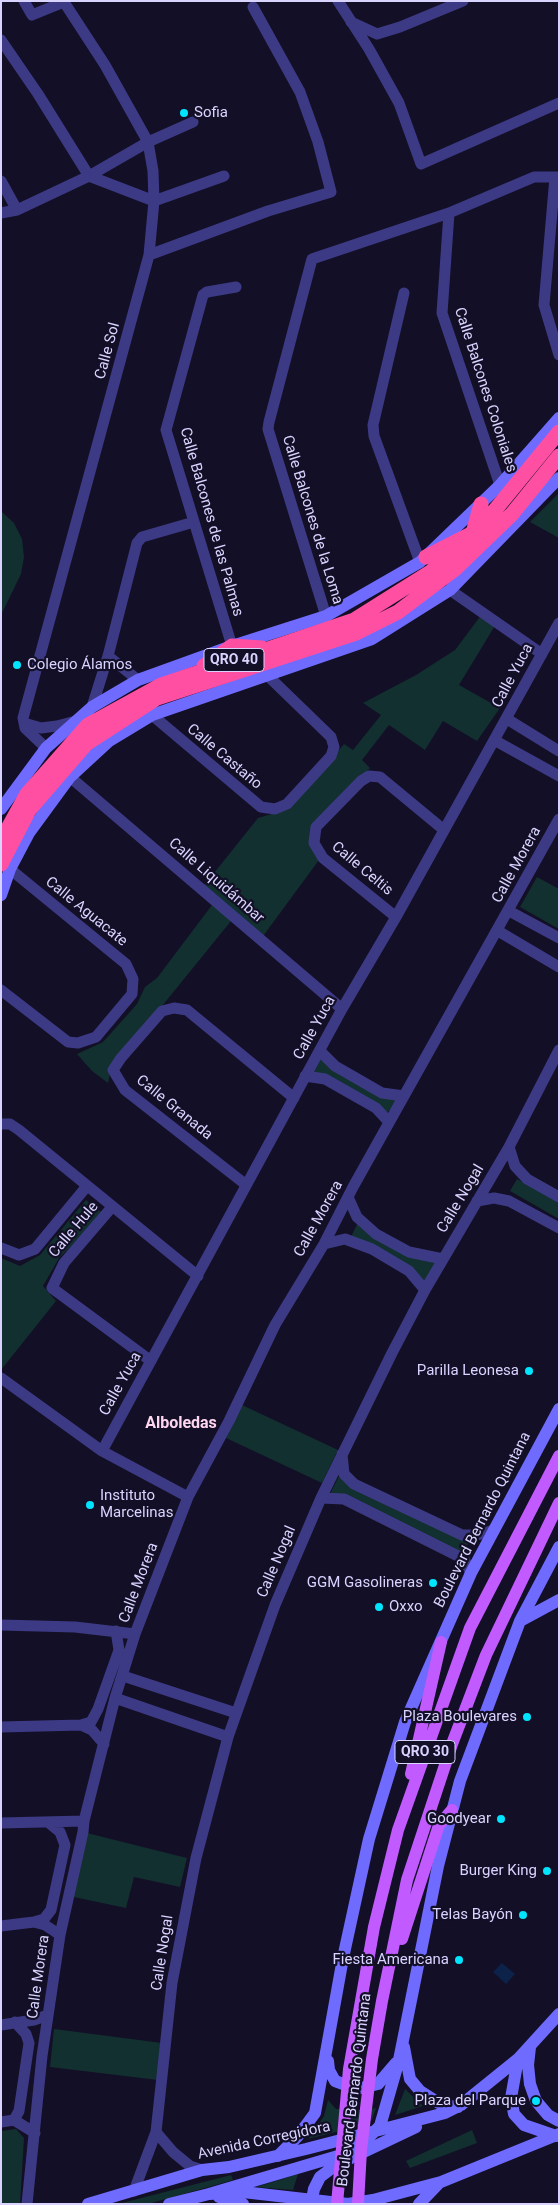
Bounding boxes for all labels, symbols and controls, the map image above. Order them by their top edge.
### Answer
place label: Sofia [194,104,228,122]
marker: Sofia [178,107,190,119]
street label: Calle Balcones Coloniales [450,305,520,475]
street label: Calle Sol [92,321,124,381]
street label: Calle Balcones de las Palmas [175,425,247,619]
street label: Calle Balcones de la Loma [278,433,346,607]
street label: Calle Yuca [489,641,537,711]
road number: QRO 40 [204,648,264,672]
place label: Colegio Álamos [27,656,132,674]
marker: Colegio Álamos [11,659,23,671]
street label: Calle Castaño [183,720,265,794]
street label: Calle Morera [489,824,545,906]
street label: Calle Liquidámbar [165,835,267,927]
street label: Calle Celtis [328,838,396,900]
street label: Calle Aguacate [41,873,131,951]
street label: Calle Yuca [290,993,340,1063]
street label: Calle Granada [132,1072,216,1144]
street label: Calle Nogal [434,1162,488,1236]
street label: Calle Morera [291,1178,347,1260]
street label: Calle Hule [45,1198,103,1262]
street label: Calle Yuca [96,1349,146,1419]
place label: Parilla Leonesa [417,1362,519,1380]
marker: Parilla Leonesa [523,1365,535,1377]
district label: Alboledas [145,1414,217,1434]
street label: Boulevard Bernardo Quintana [431,1429,535,1611]
place label: Instituto Marcelinas [100,1487,173,1522]
marker: Instituto Marcelinas [84,1499,96,1511]
street label: Calle Nogal [254,1523,300,1601]
street label: Calle Morera [115,1540,163,1626]
place label: GGM Gasolineras [307,1574,423,1592]
marker: GGM Gasolineras [427,1577,439,1589]
place label: Oxxo [389,1598,423,1616]
marker: Oxxo [373,1601,385,1613]
place label: Plaza Boulevares [403,1708,517,1726]
marker: Plaza Boulevares [521,1711,533,1723]
road number: QRO 30 [395,1740,455,1764]
place label: Goodyear [427,1810,491,1828]
marker: Goodyear [495,1813,507,1825]
place label: Burger King [459,1862,537,1880]
marker: Burger King [541,1865,553,1877]
place label: Telas Bayón [432,1906,513,1924]
marker: Telas Bayón [517,1909,529,1921]
street label: Calle Nogal [148,1914,178,1992]
street label: Calle Morera [24,1934,54,2020]
place label: Fiesta Americana [333,1951,449,1969]
marker: Fiesta Americana [453,1954,465,1966]
street label: Boulevard Bernardo Quintana [334,1992,376,2188]
place label: Plaza del Parque [414,2092,526,2110]
marker: Plaza del Parque [530,2095,542,2107]
street label: Avenida Corregidora [196,2118,332,2164]

